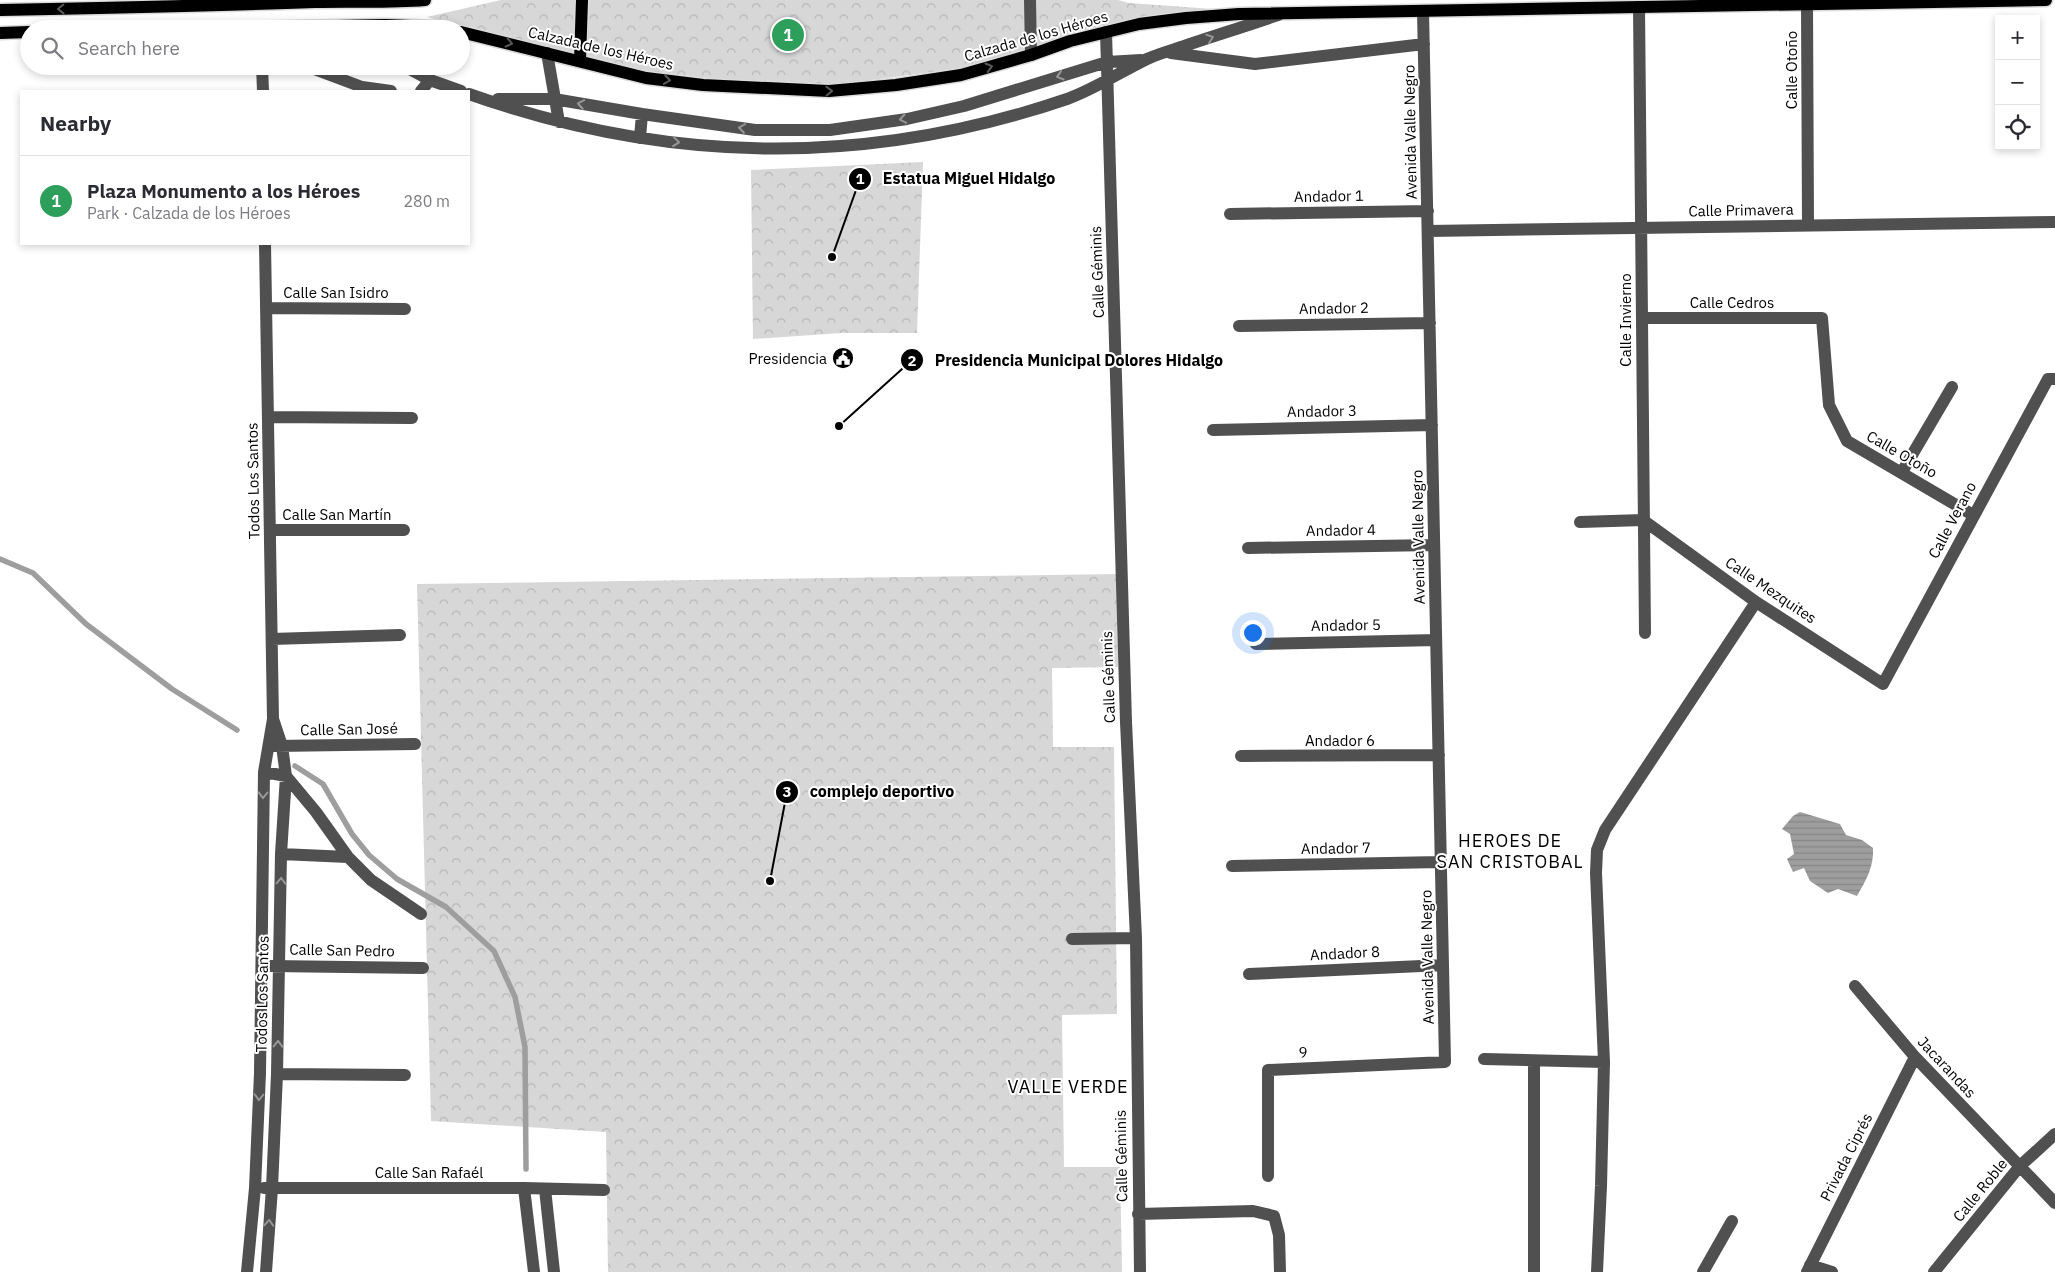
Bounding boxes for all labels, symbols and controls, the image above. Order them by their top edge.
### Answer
one-way arrow [57,4,65,14]
street label: Calzada de los Héroes [962,6,1110,66]
map controls [1995,15,2040,150]
button: + [1995,15,2040,60]
pin: 1 [772,16,804,54]
search box [20,20,470,75]
street label: Calzada de los Héroes [526,22,676,74]
street label: Calle Otoño [1782,31,1801,109]
icon: search [38,34,66,62]
one-way arrow [1205,34,1214,44]
text: Search here [78,36,180,60]
one-way arrow [504,37,513,48]
button: − [1995,60,2040,105]
one-way arrow [985,62,993,72]
street label: Avenida Valle Negro [1399,65,1421,199]
one-way arrow [1056,71,1064,81]
one-way arrow [663,74,671,85]
one-way arrow [825,85,833,96]
one-way arrow [577,99,586,109]
button: locate [1995,105,2040,150]
text: Nearby [40,109,111,137]
one-way arrow [899,114,908,124]
one-way arrow [737,124,746,134]
one-way arrow [672,136,680,147]
callout: Estatua Miguel Hidalgo [847,163,1065,194]
text: Estatua Miguel Hidalgo [883,168,1055,188]
text: 1 [855,169,865,188]
text: Plaza Monumento a los Héroes [87,179,360,203]
street label: Andador 1 [1294,186,1364,206]
text: 1 [51,191,61,211]
text: 280 m [403,191,450,211]
street label: Calle Primavera [1688,200,1794,220]
text: Park · Calzada de los Héroes [87,203,291,223]
street label: Calle Géminis [1086,226,1108,318]
street label: Calle Invierno [1616,273,1635,367]
street label: Calle San Isidro [283,283,389,302]
street label: Calle Cedros [1690,293,1774,312]
street label: Andador 2 [1299,298,1369,318]
callout: Presidencia Municipal Dolores Hidalgo [900,345,1233,376]
public building icon: Presidencia [831,346,855,370]
place label: Presidencia [749,349,827,368]
text: Presidencia Municipal Dolores Hidalgo [935,350,1223,370]
text: 2 [907,351,917,370]
street label: Andador 3 [1287,401,1357,421]
street label: Todos Los Santos [242,422,264,540]
street label: Calle Otoño [1863,426,1941,482]
street label: Avenida Valle Negro [1407,470,1429,604]
street label: Calle Verano [1924,478,1980,562]
street label: Calle San Martín [282,505,392,524]
street label: Andador 4 [1306,520,1376,540]
street label: Calle Mezquites [1722,552,1820,628]
street label: Andador 5 [1311,615,1381,635]
your location [1240,620,1266,646]
street label: Calle Géminis [1097,631,1119,723]
street label: Calle San José [300,719,398,739]
street label: Andador 6 [1305,731,1375,750]
callout: complejo deportivo [774,776,964,807]
text: complejo deportivo [810,781,954,801]
text: 3 [782,782,792,801]
one-way arrow [258,791,268,799]
district label: HEROES DE SAN CRISTOBAL [1437,829,1583,873]
street label: Andador 7 [1301,838,1371,858]
one-way arrow [276,877,286,884]
street label: Avenida Valle Negro [1416,890,1438,1024]
street label: Todos Los Santos [251,935,273,1053]
street label: Calle San Pedro [289,940,395,960]
street label: Andador 8 [1310,942,1380,964]
street label: Jacarandas [1914,1032,1980,1102]
one-way arrow [272,1039,283,1047]
street label: 9 [1298,1042,1308,1062]
district label: VALLE VERDE [1007,1075,1129,1098]
one-way arrow [253,1093,264,1101]
street label: Calle Géminis [1111,1110,1131,1202]
street label: Privada Ciprés [1816,1110,1876,1204]
street label: Calle Roble [1949,1154,2011,1226]
street label: Calle San Rafaél [375,1163,483,1182]
one-way arrow [264,1219,275,1227]

